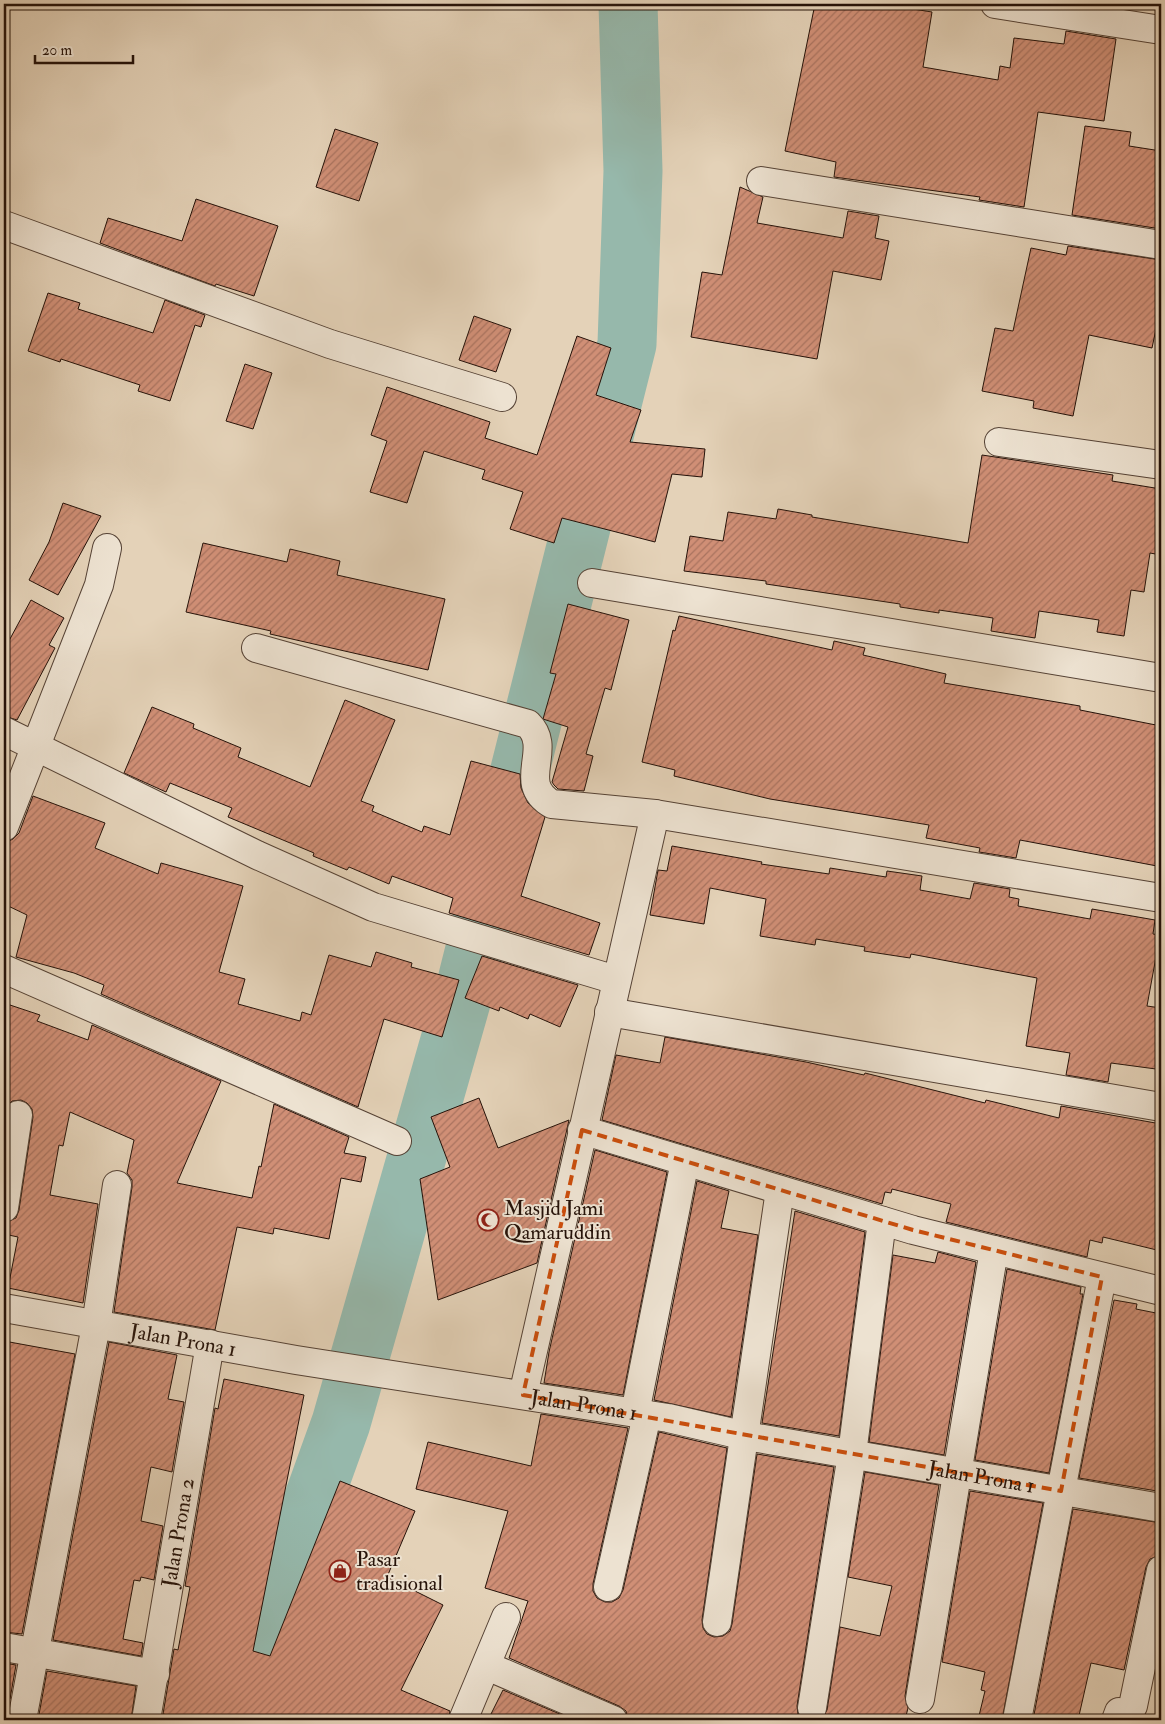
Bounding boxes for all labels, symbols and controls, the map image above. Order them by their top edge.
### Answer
scale bar [35,32,132,64]
text: 20 m [42,41,72,60]
place label: Masjid Jami Qamaruddin [504,1195,611,1246]
mosque icon: Masjid Jami Qamaruddin [476,1208,500,1232]
street label: Jalan Prona 1 [127,1317,238,1363]
street label: Jalan Prona 1 [528,1383,639,1426]
street label: Jalan Prona 1 [925,1454,1037,1499]
street label: Jalan Prona 2 [155,1476,200,1590]
place label: Pasar tradisional [356,1546,443,1597]
shop icon: Pasar tradisional [328,1559,352,1583]

